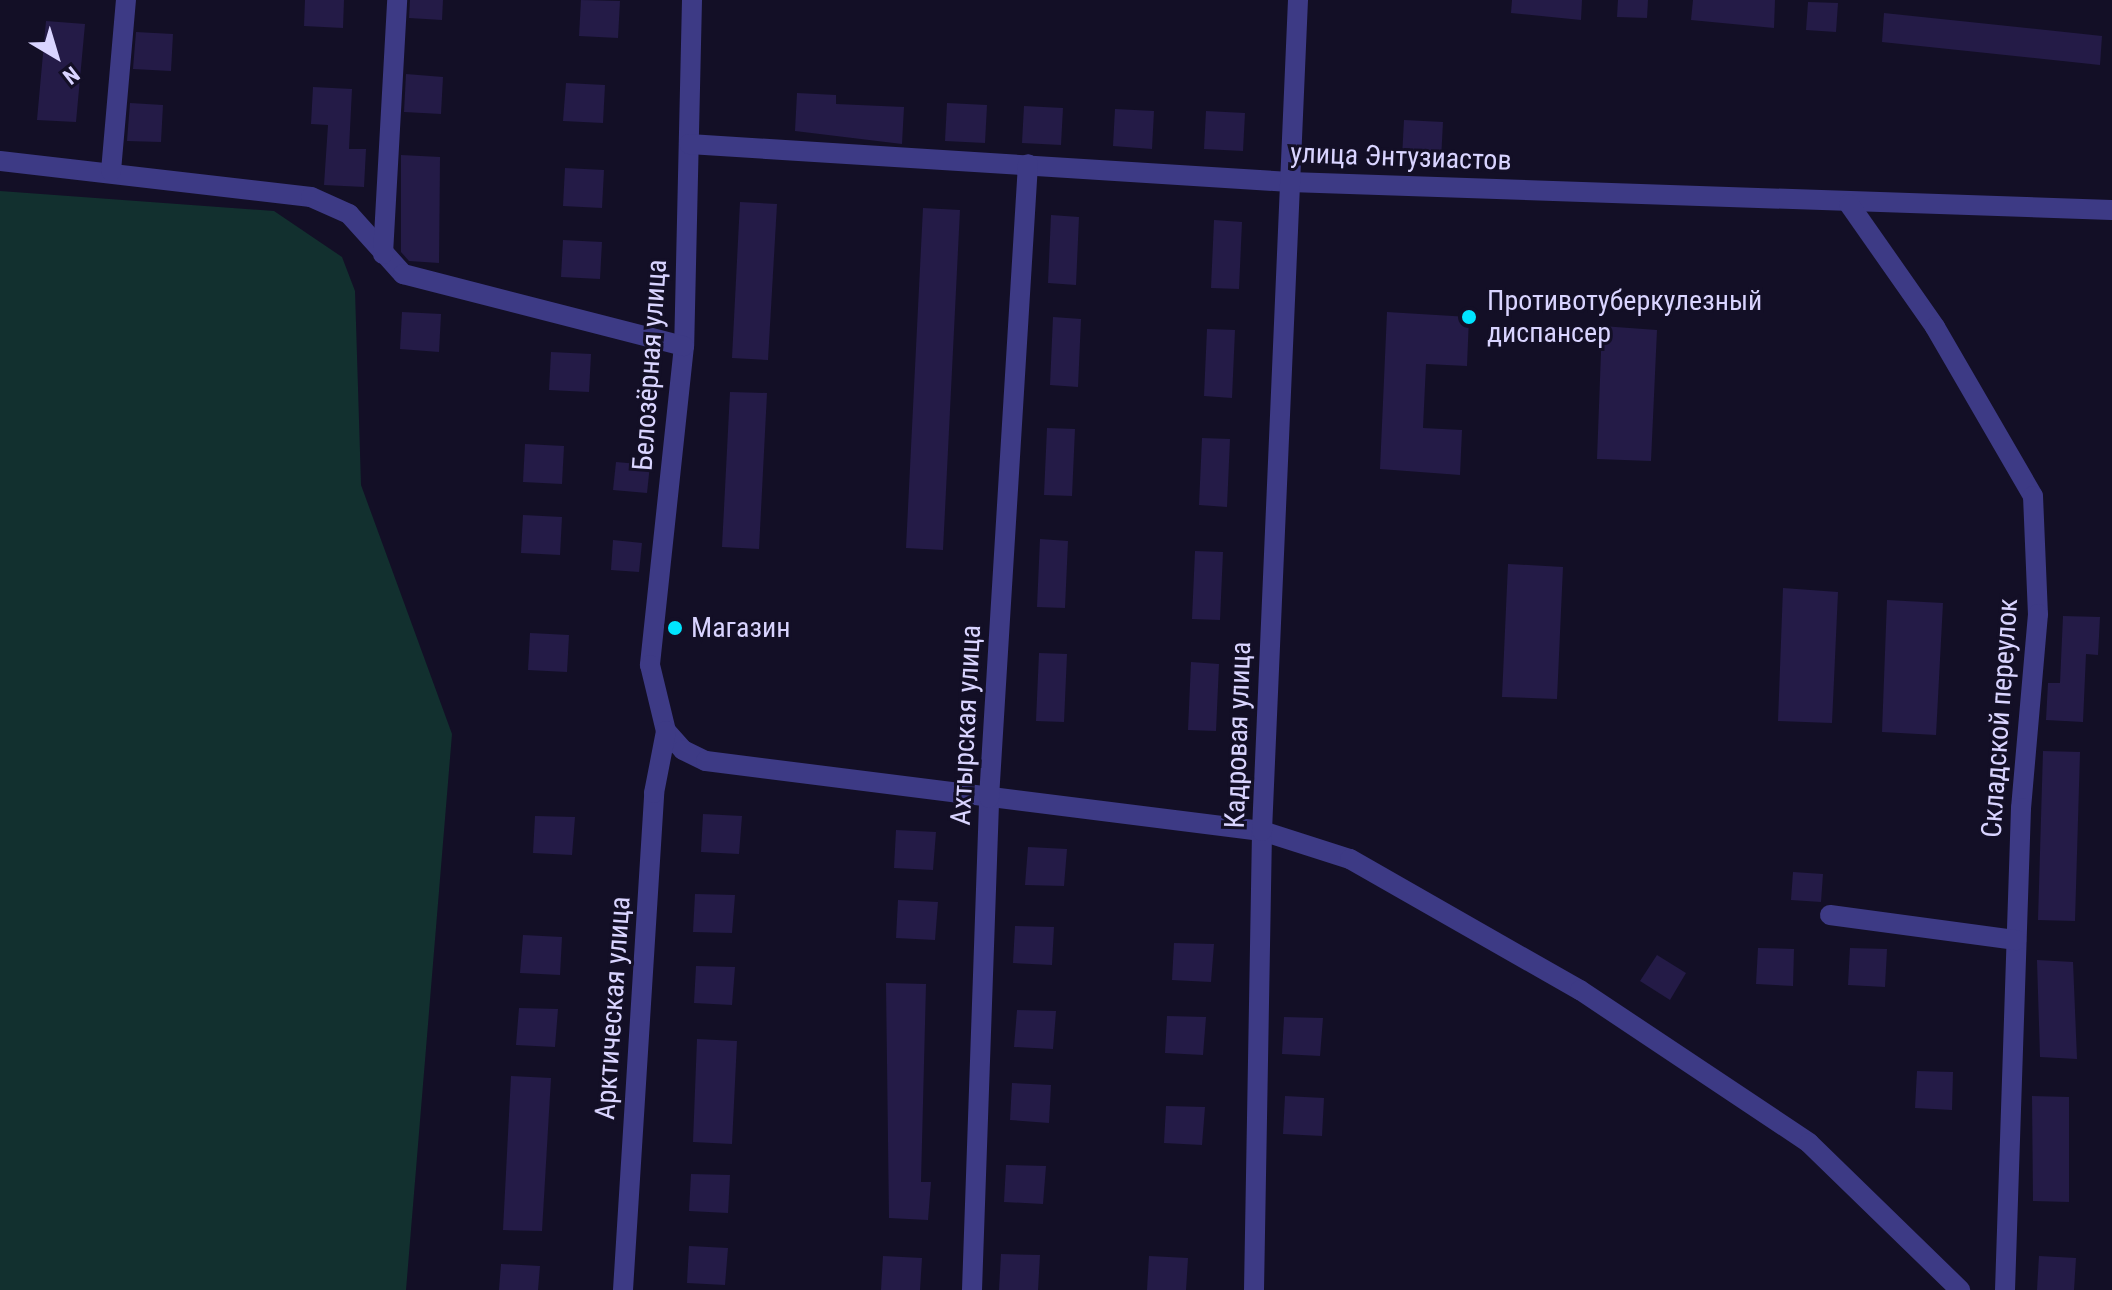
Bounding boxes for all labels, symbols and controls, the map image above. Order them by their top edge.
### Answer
north arrow [16,16,96,96]
text: N [58,61,84,89]
street label: улица Энтузиастов [1290,136,1512,178]
street label: Белозёрная улица [626,258,674,472]
place label: Противотуберкулезный диспансер [1487,284,1762,350]
marker: Противотуберкулезный диспансер [1458,306,1480,328]
street label: Складской переулок [1975,597,2025,839]
place label: Магазин [691,611,790,645]
marker: Магазин [666,619,684,637]
street label: Ахтырская улица [944,624,988,826]
street label: Кадровая улица [1218,641,1258,829]
street label: Арктическая улица [588,895,638,1121]

